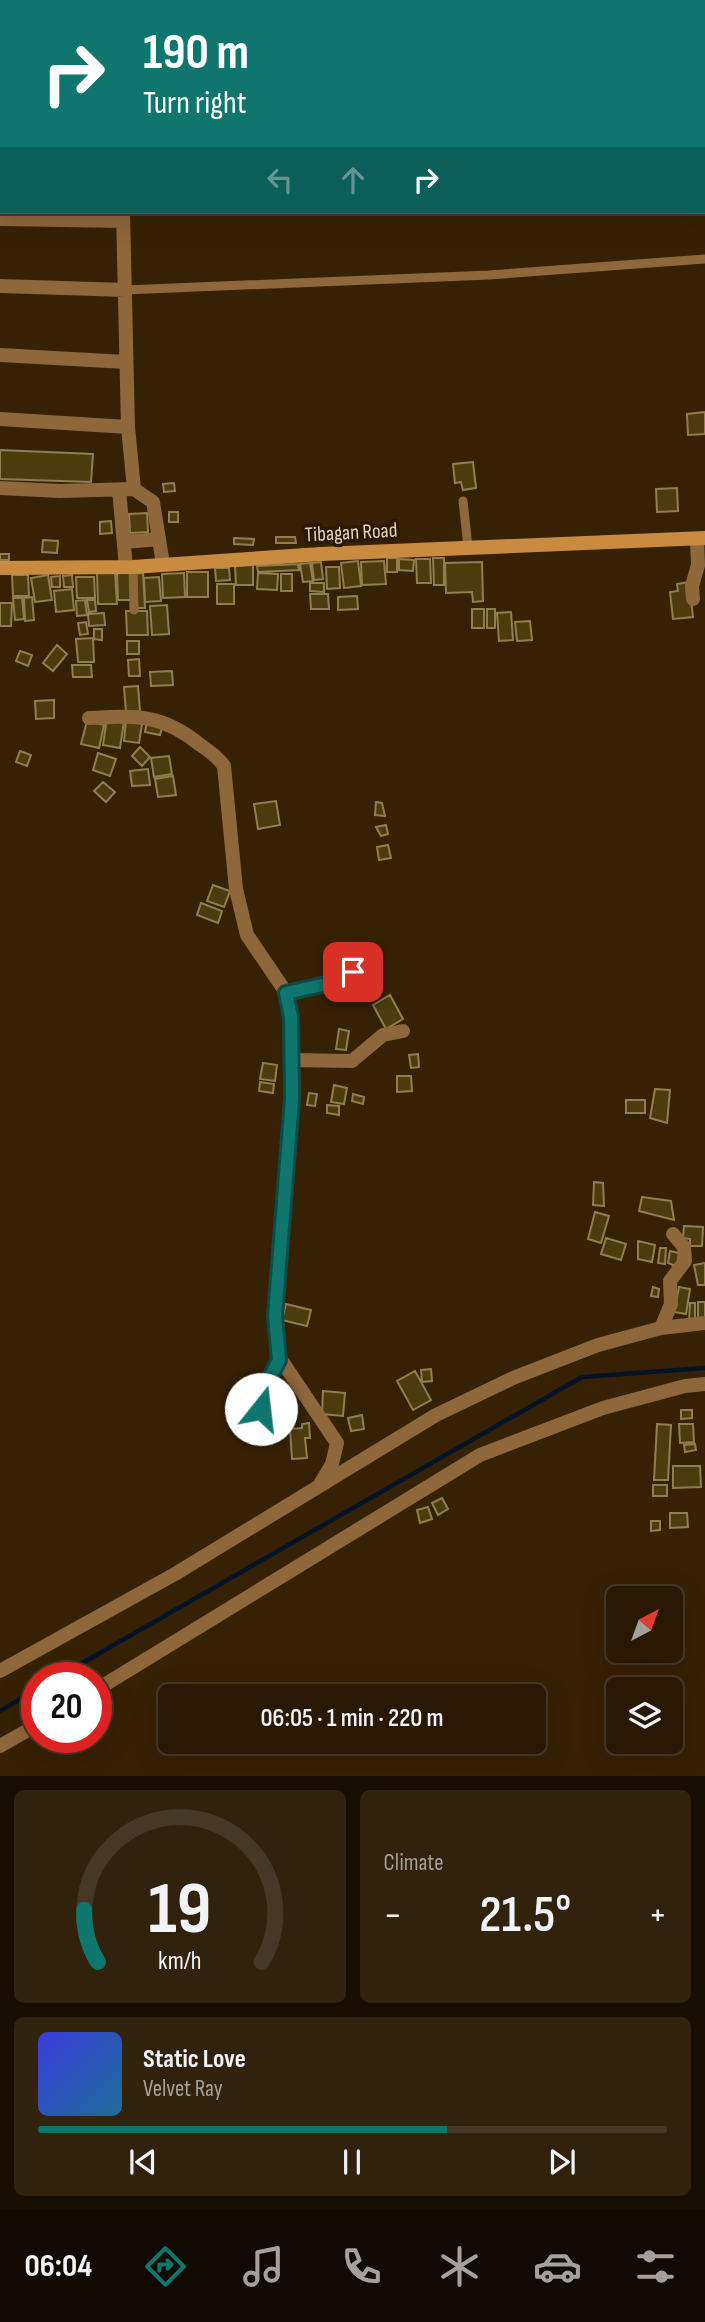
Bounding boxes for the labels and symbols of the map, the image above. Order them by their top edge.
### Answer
street label: Tibagan Road [304,518,398,547]
pin [323,942,383,1002]
position arrow [224,1372,298,1446]
north arrow [606,1586,682,1662]
speed limit sign: 20 [21,1662,112,1753]

